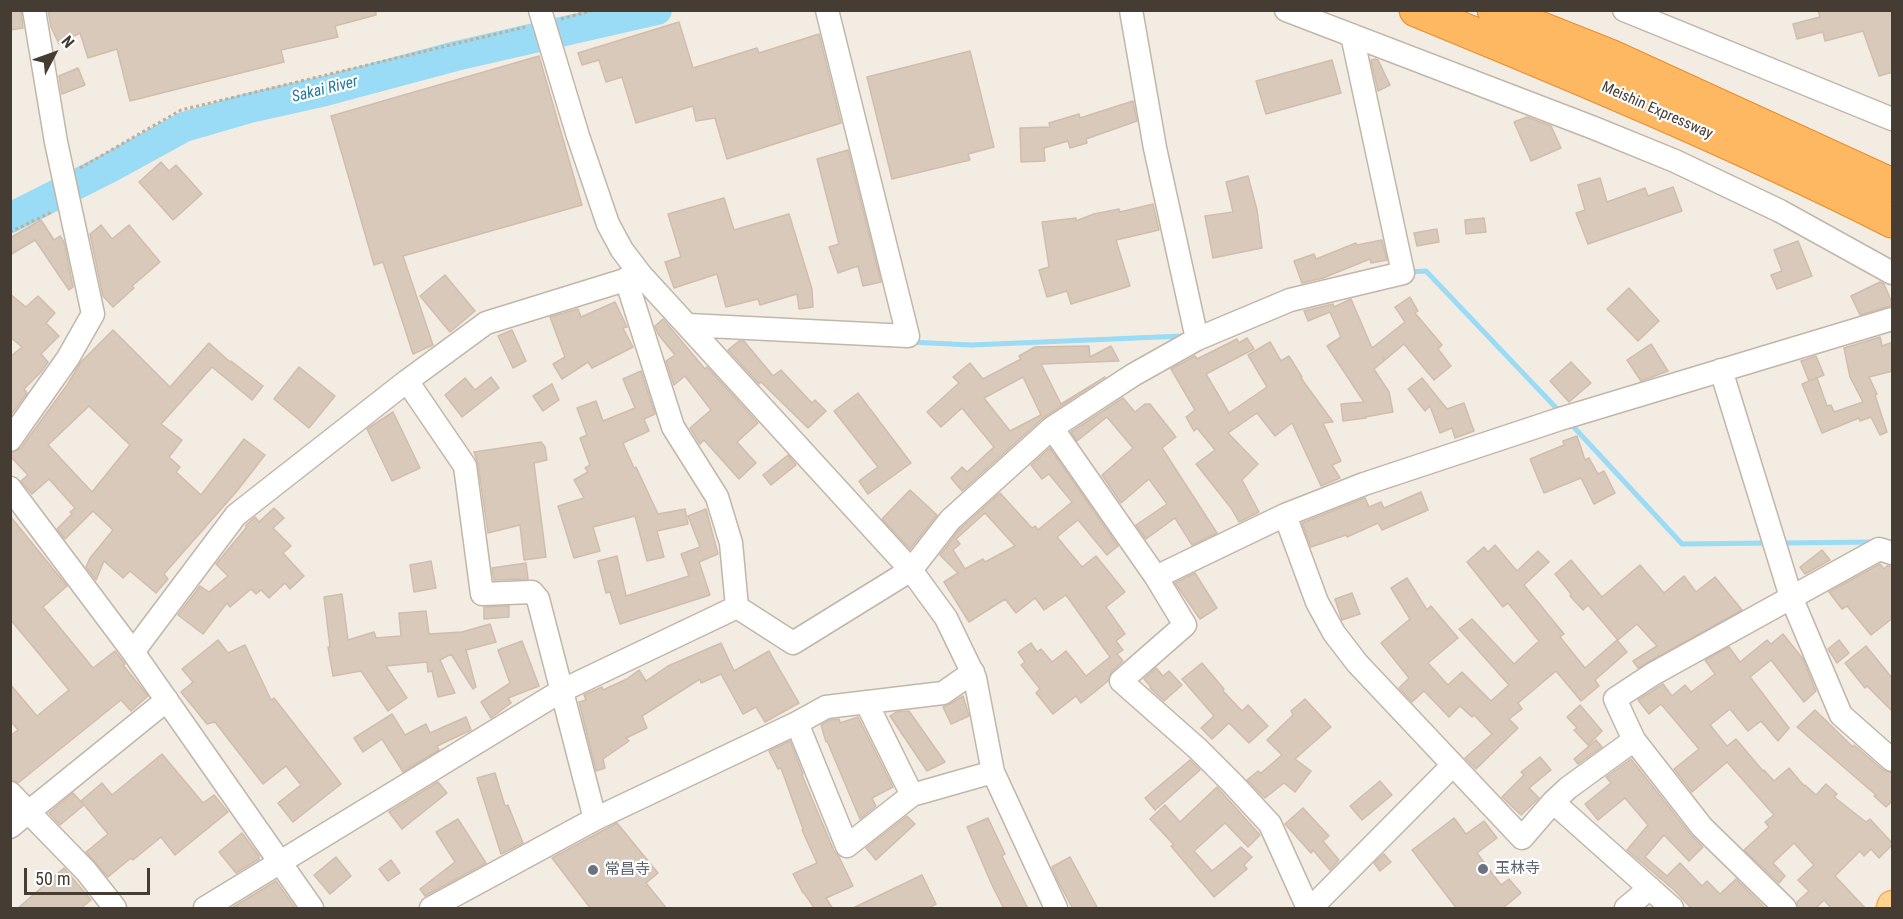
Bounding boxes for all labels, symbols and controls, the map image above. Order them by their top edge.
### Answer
north arrow [24,24,84,84]
text: N [58,32,78,52]
water label: Sakai River [290,73,360,107]
street label: Meishin Expressway [1599,78,1715,144]
scale bar [27,856,153,894]
place label: 玉林寺 [1495,860,1540,878]
place label: 常昌寺 [605,861,650,879]
marker: 玉林寺 [1476,862,1490,876]
marker: 常昌寺 [586,863,600,877]
text: 50 m [35,868,70,889]

